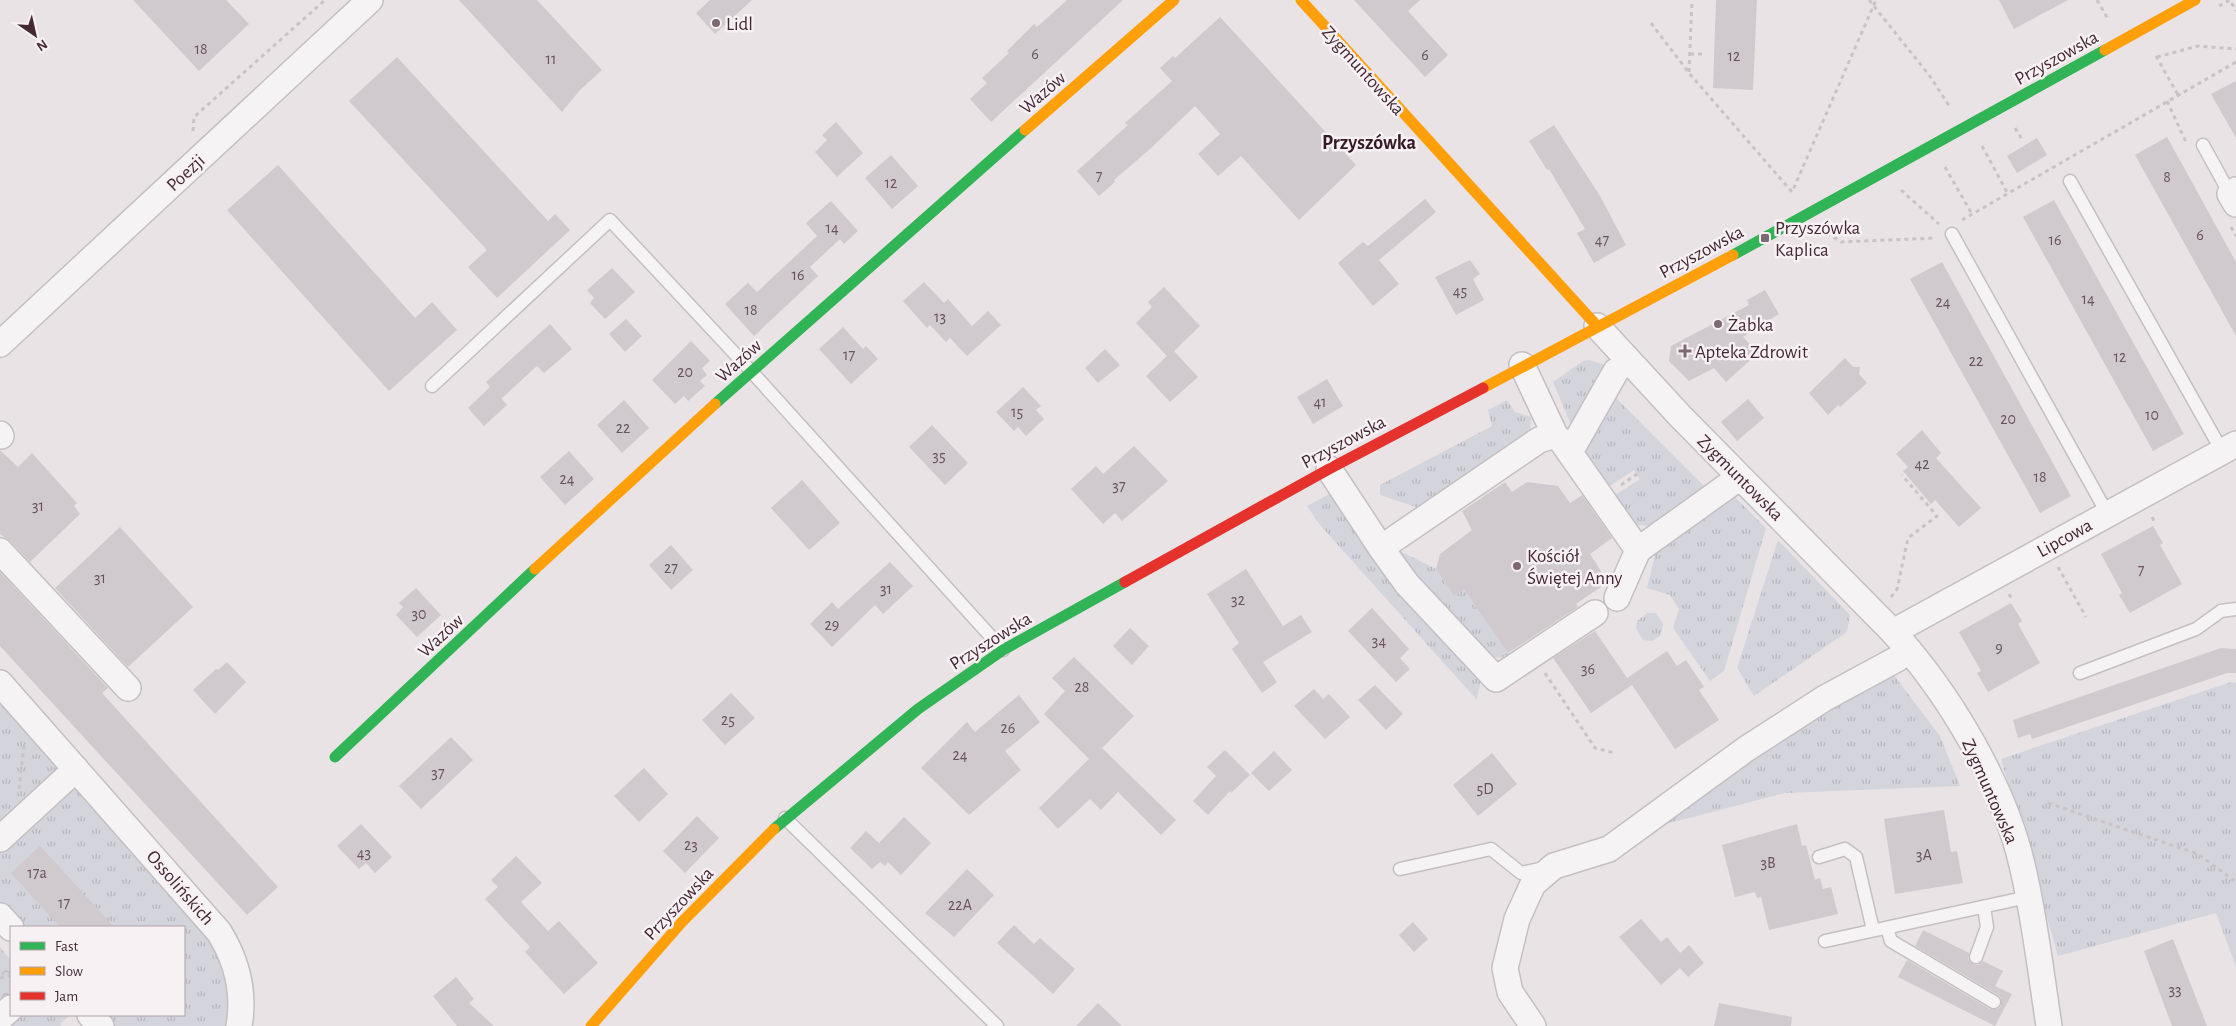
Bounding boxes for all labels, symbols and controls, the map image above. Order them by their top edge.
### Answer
north arrow [10,10,60,60]
place label: Lidl [726,15,753,34]
marker: Lidl [710,17,722,29]
street label: Zygmuntowska [1318,23,1408,119]
street label: Przyszowska [2012,28,2102,89]
text: N [34,36,50,53]
house number: 18 [194,41,208,57]
house number: 6 [1031,46,1039,62]
house number: 6 [1421,47,1429,63]
house number: 12 [1728,48,1740,64]
house number: 11 [545,51,557,67]
street label: Wazów [1016,68,1070,118]
district label: Przyszówka [1322,133,1416,153]
street label: Poezji [163,151,209,195]
house number: 7 [1096,168,1103,184]
house number: 8 [2163,169,2171,185]
house number: 12 [885,175,897,191]
place label: Przyszówka Kaplica [1775,219,1860,260]
house number: 14 [825,220,839,236]
street label: Przyszowska [1657,222,1747,282]
house number: 6 [2196,227,2204,243]
house number: 47 [1595,232,1610,248]
marker: Przyszówka Kaplica [1759,232,1771,244]
house number: 16 [2048,232,2062,248]
house number: 16 [791,267,805,283]
house number: 45 [1453,283,1467,299]
house number: 14 [2081,291,2095,307]
house number: 24 [1936,294,1951,310]
house number: 18 [744,302,758,318]
house number: 13 [934,309,946,325]
place label: Żabka [1728,315,1774,335]
marker: Żabka [1712,318,1724,330]
street label: Wazów [713,336,766,386]
place label: Apteka Zdrowit [1695,343,1808,362]
marker: Apteka Zdrowit [1679,345,1691,357]
house number: 17 [843,347,855,363]
house number: 12 [2114,349,2126,365]
house number: 22 [1969,353,1983,369]
house number: 20 [677,364,693,380]
house number: 41 [1313,394,1327,410]
house number: 15 [1011,404,1023,420]
house number: 10 [2145,407,2159,423]
house number: 20 [2000,411,2016,427]
street label: Przyszowska [1299,412,1389,472]
house number: 22 [616,420,630,436]
street label: Zygmuntowska [1693,431,1787,525]
house number: 35 [932,448,946,464]
house number: 42 [1915,456,1929,472]
house number: 18 [2033,469,2047,485]
house number: 24 [560,471,575,487]
house number: 37 [1112,478,1126,494]
house number: 31 [32,498,44,514]
street label: Lipcowa [2034,515,2096,561]
place label: Kościół Świętej Anny [1527,547,1622,588]
house number: 27 [664,560,678,576]
marker: Kościół Świętej Anny [1511,560,1523,572]
house number: 7 [2138,562,2145,578]
house number: 31 [94,570,106,586]
house number: 31 [880,581,892,597]
house number: 32 [1231,592,1245,608]
house number: 30 [411,606,427,622]
street label: Przyszowska [947,609,1035,674]
street label: Wazów [415,611,467,662]
house number: 29 [825,617,839,633]
house number: 34 [1372,633,1386,649]
house number: 9 [1995,640,2003,656]
house number: 36 [1581,661,1595,677]
house number: 28 [1075,679,1089,695]
house number: 25 [721,712,735,728]
house number: 26 [1001,720,1015,736]
street label: Zygmuntowska [1958,736,2021,847]
house number: 24 [953,747,968,763]
house number: 37 [431,765,445,781]
house number: 5D [1476,781,1494,797]
house number: 23 [684,837,698,853]
house number: 43 [357,845,371,861]
street label: Ossolińskich [143,847,217,929]
house number: 3A [1916,847,1932,863]
house number: 3B [1760,855,1776,871]
street label: Przyszowska [641,864,718,944]
house number: 17a [27,865,47,881]
house number: 17 [58,895,70,911]
house number: 22A [948,897,972,913]
legend [10,926,185,1016]
text: Fast [55,939,79,954]
text: Slow [55,964,83,979]
house number: 33 [2168,982,2182,998]
text: Jam [55,989,78,1004]

